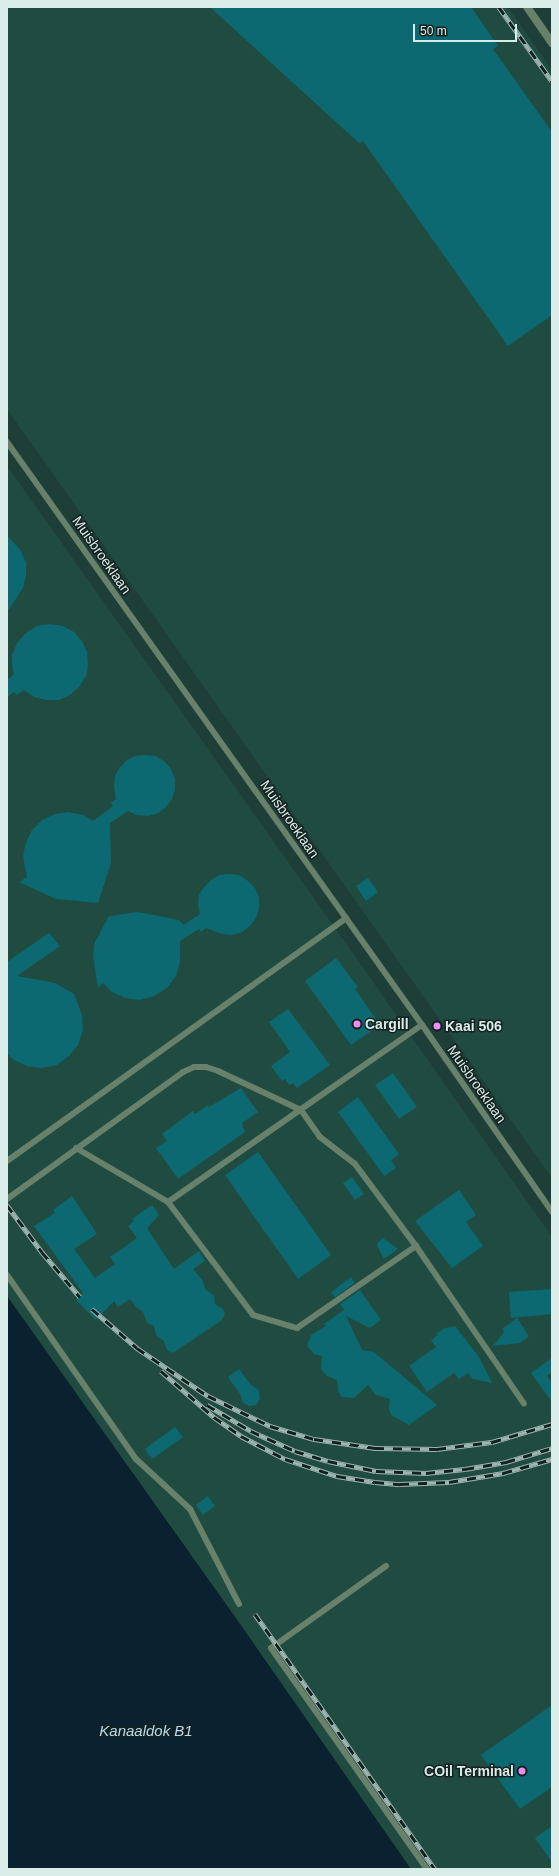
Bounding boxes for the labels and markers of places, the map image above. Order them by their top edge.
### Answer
place label: Cargill [365,1016,409,1032]
place label: Kaai 506 [445,1018,502,1034]
marker: Cargill [352,1019,362,1029]
marker: Kaai 506 [432,1021,442,1031]
place label: COil Terminal [424,1763,514,1779]
marker: COil Terminal [517,1766,527,1776]

